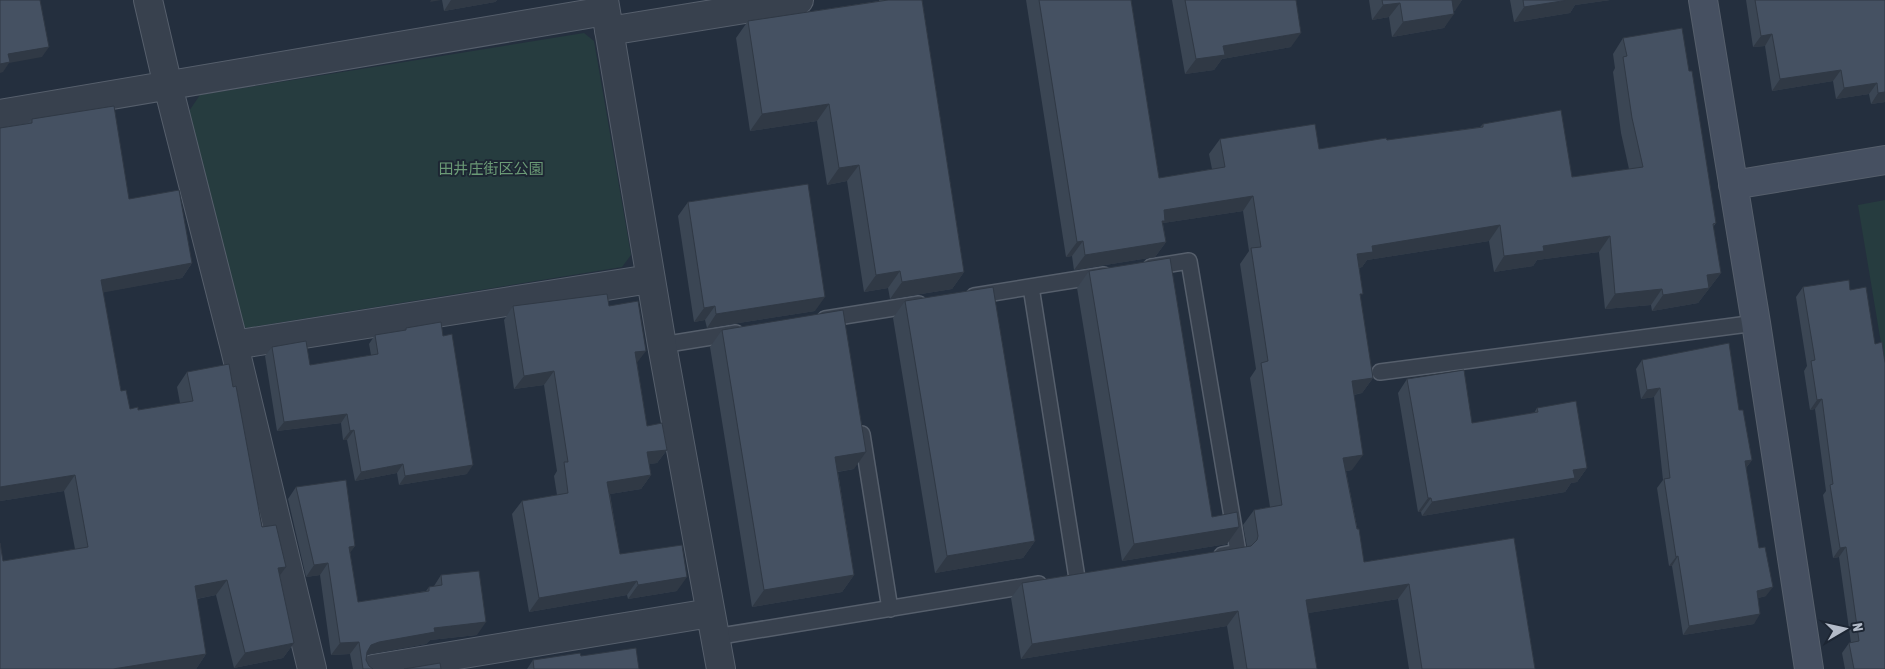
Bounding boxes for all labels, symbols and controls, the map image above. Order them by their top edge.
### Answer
park label: 田井庄街区公園 [438,160,544,177]
north arrow [1820,604,1870,654]
text: N [1849,622,1866,632]

